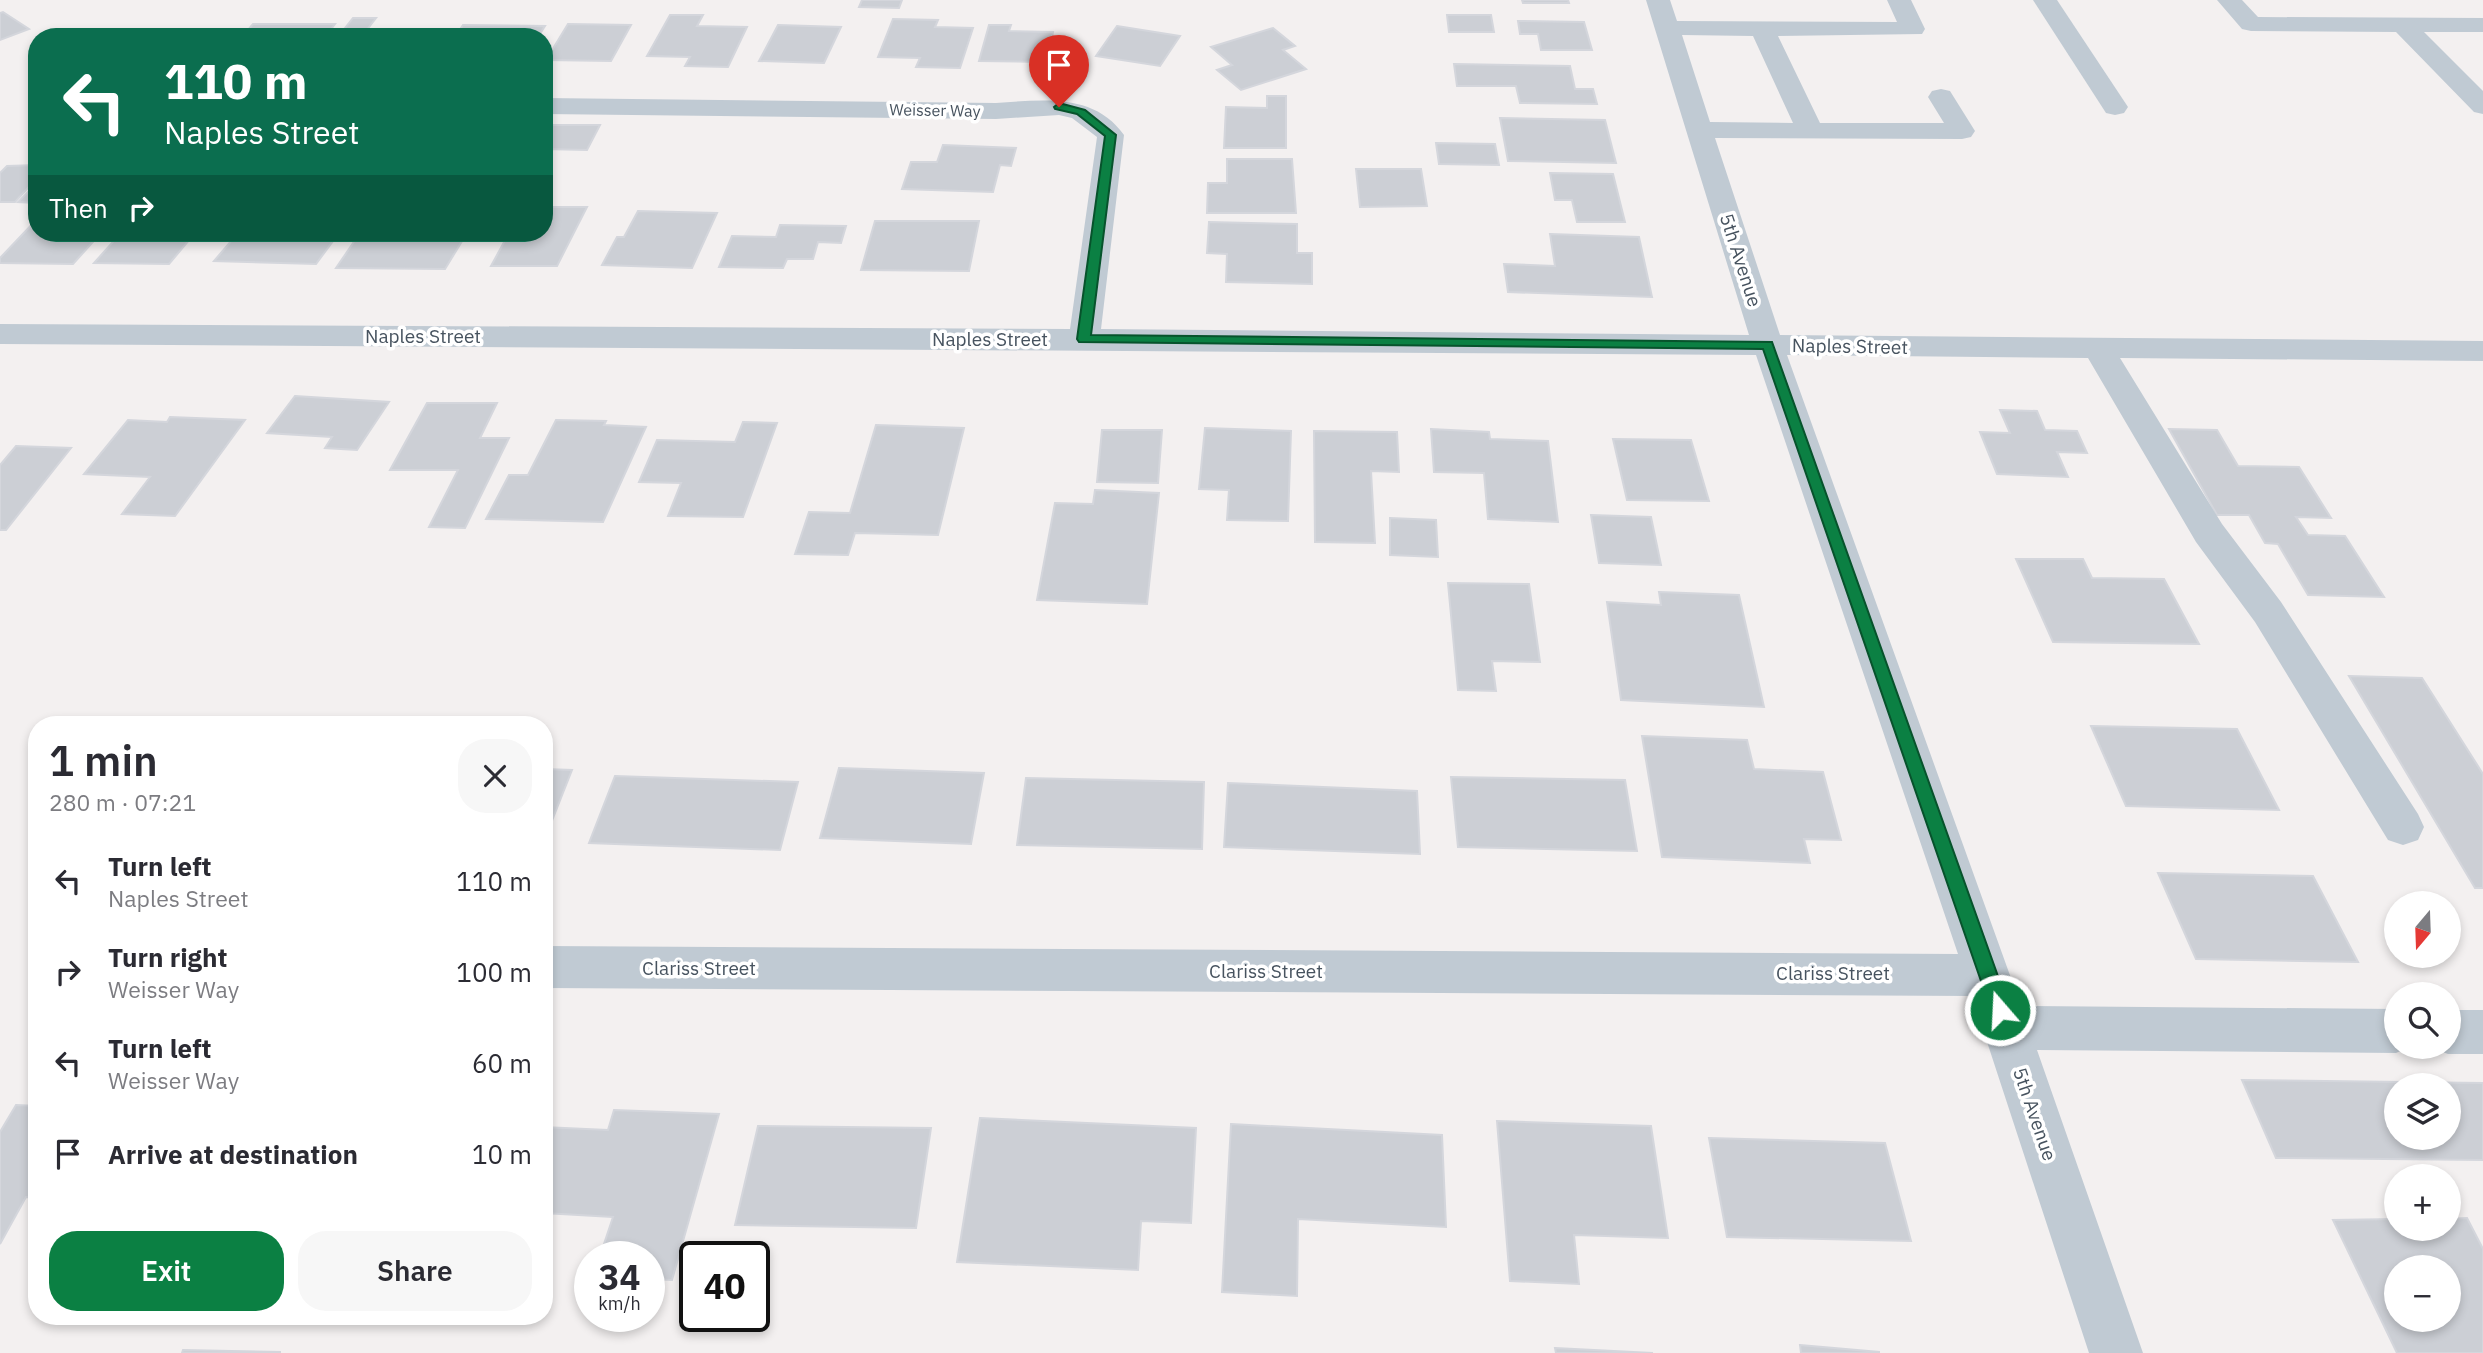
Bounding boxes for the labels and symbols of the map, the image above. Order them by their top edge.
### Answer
pin [1029,35,1089,107]
street label: Weisser Way [889,99,981,121]
street label: 5th Avenue [1715,210,1767,310]
street label: Naples Street [365,324,481,348]
street label: Naples Street [932,327,1048,351]
street label: Naples Street [1792,333,1908,359]
north arrow [2384,891,2460,968]
street label: Clariss Street [642,956,756,980]
street label: Clariss Street [1209,959,1323,983]
street label: Clariss Street [1776,961,1890,985]
position arrow [1963,973,2037,1047]
street label: 5th Avenue [2008,1064,2062,1164]
speed limit sign: 40 [679,1241,770,1332]

